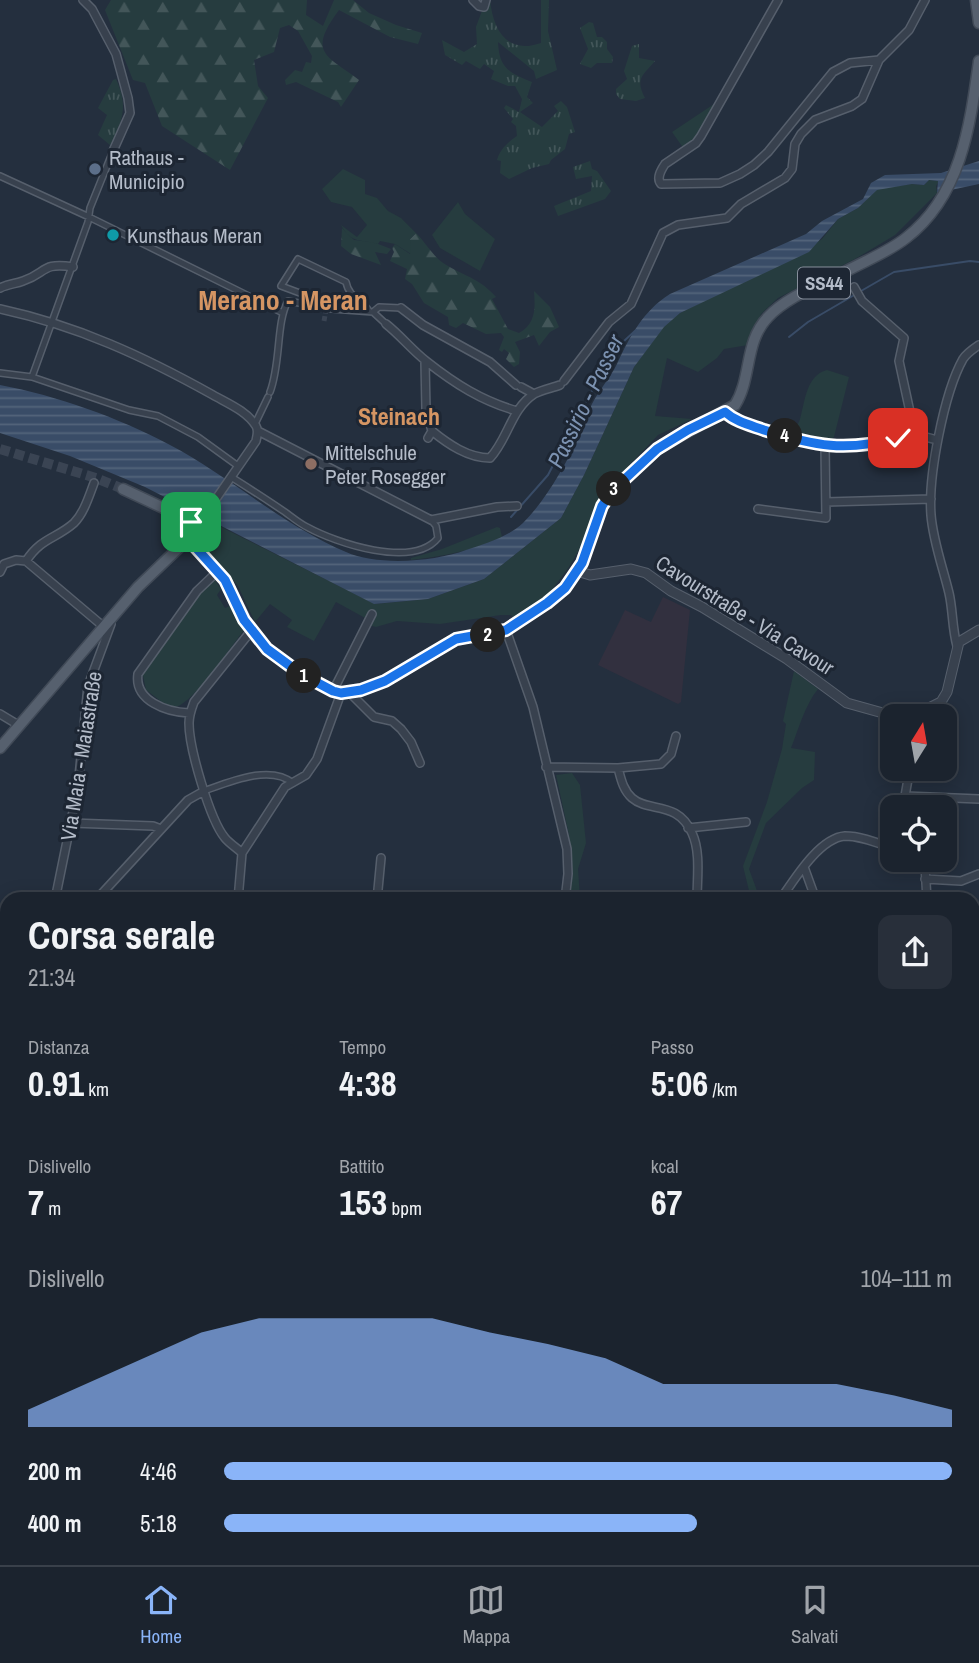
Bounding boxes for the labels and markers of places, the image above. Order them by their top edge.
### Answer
place label: Rathaus - Municipio [109,143,185,196]
marker: Rathaus - Municipio [87,161,103,177]
place label: Kunsthaus Meran [127,221,262,250]
marker: Kunsthaus Meran [105,227,121,243]
pin [868,408,928,468]
pin: 4 [768,418,802,453]
place label: Mittelschule Peter Rosegger [325,438,446,491]
marker: Mittelschule Peter Rosegger [303,456,319,472]
pin: 3 [596,472,632,506]
pin [161,492,221,552]
pin: 2 [470,618,505,652]
pin: 1 [286,658,322,694]

